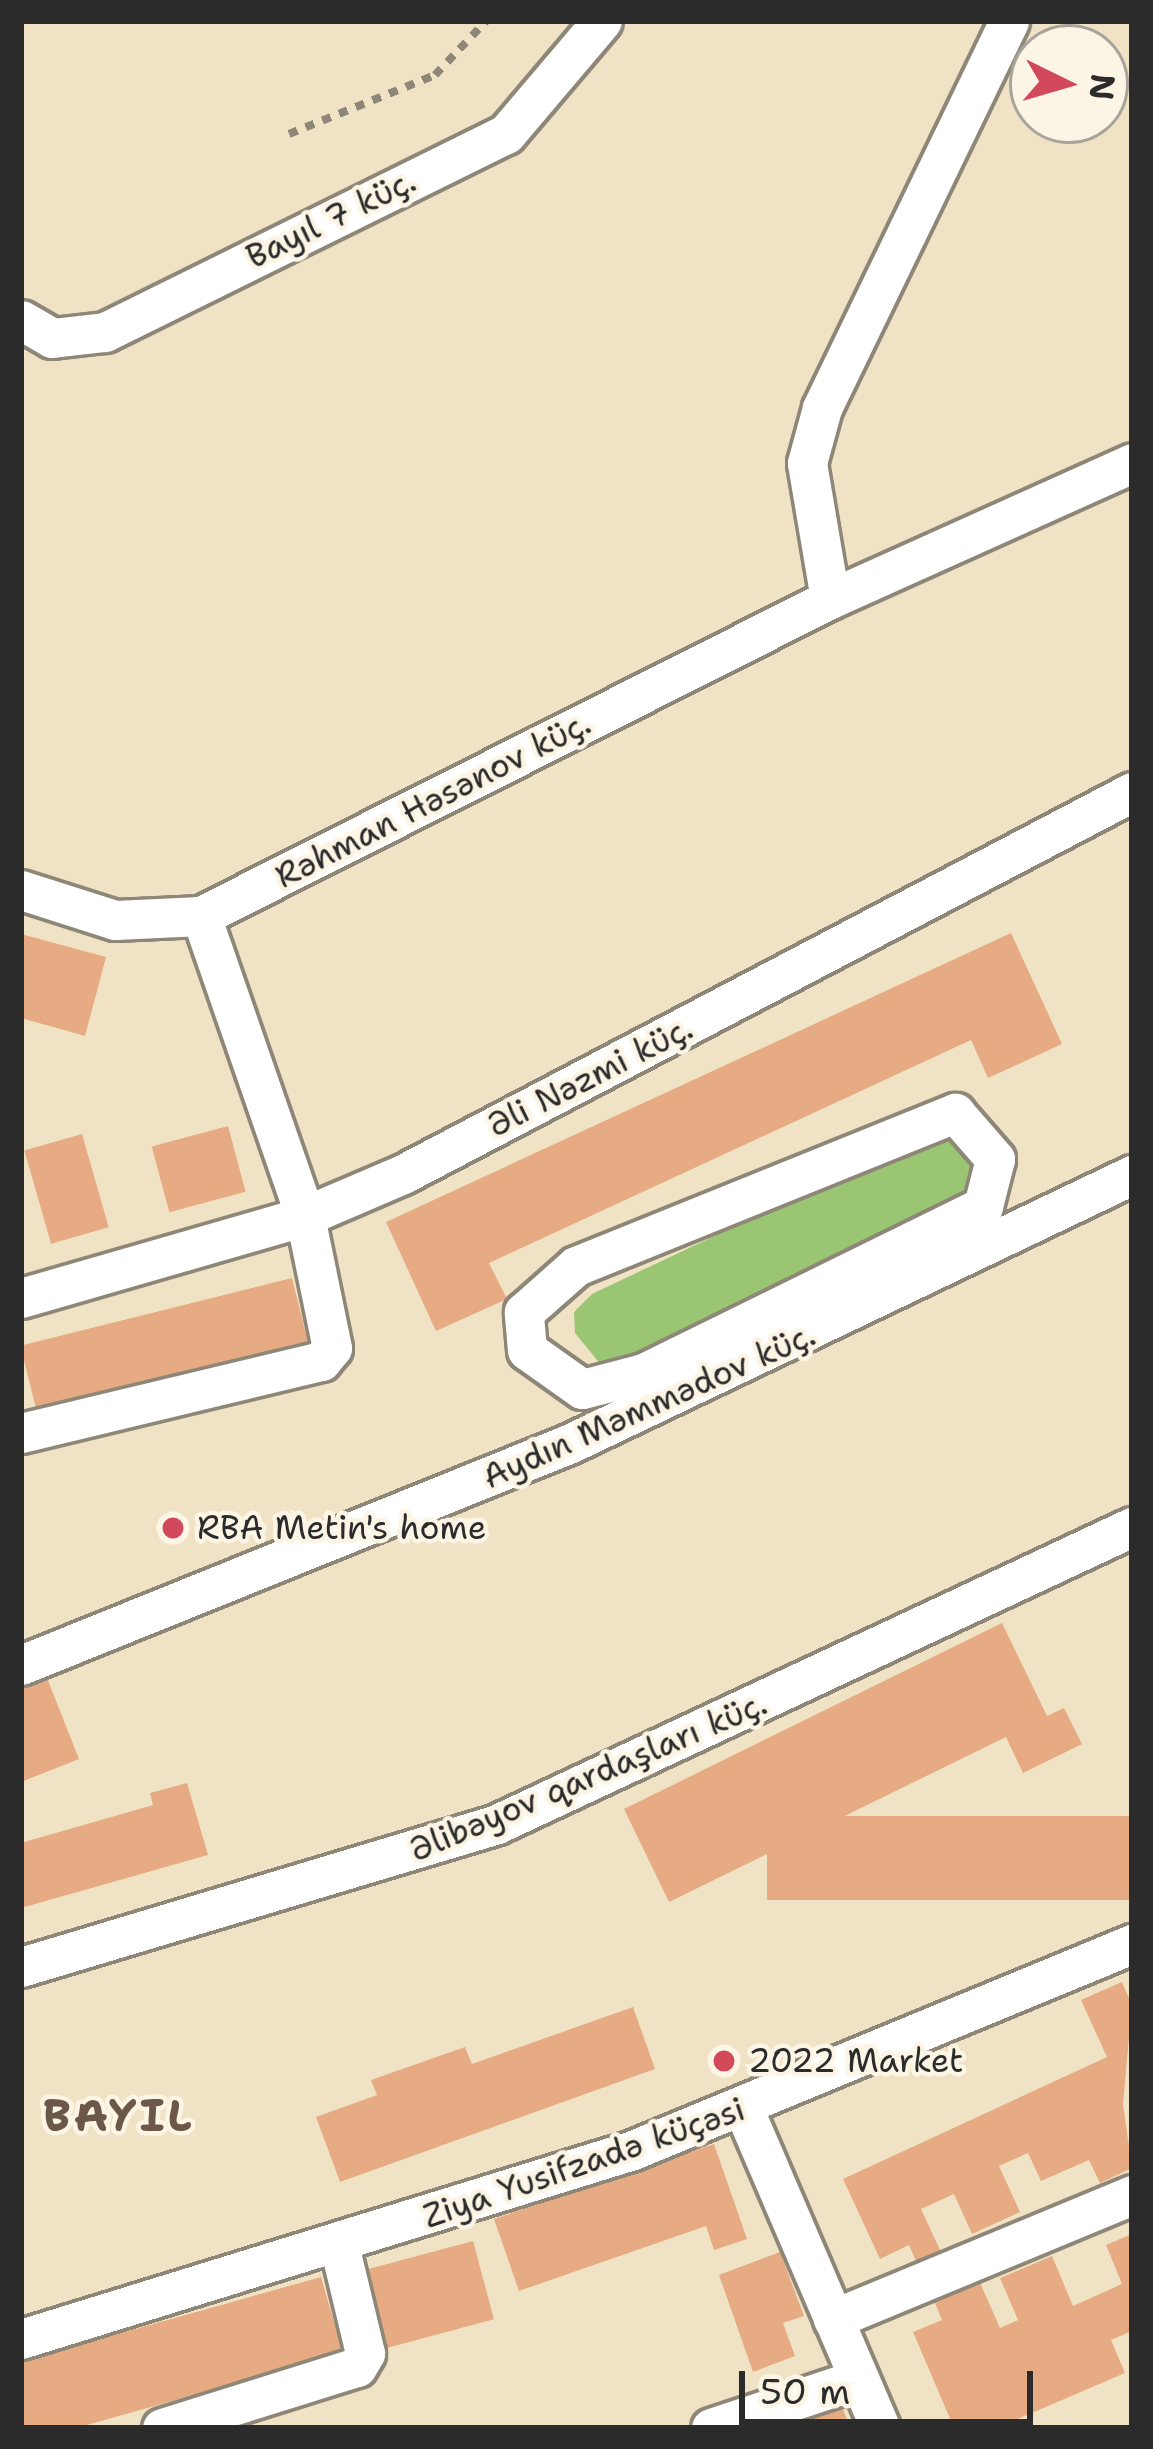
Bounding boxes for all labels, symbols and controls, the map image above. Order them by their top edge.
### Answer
north arrow [1009,24,1129,144]
text: N [1079,72,1126,102]
street label: Bayıl 7 küç. [240,161,422,277]
street label: Rəhman Həsənov küç. [269,703,597,897]
street label: Əli Nəzmi küç. [481,1008,699,1146]
street label: Aydın Məmmədov küç. [477,1315,821,1497]
place label: RBA Metin's home [197,1508,486,1548]
marker: RBA Metin's home [160,1515,186,1541]
street label: Əlibəyov qardaşları küç. [403,1684,773,1870]
place label: 2022 Market [748,2041,963,2081]
marker: 2022 Market [711,2048,737,2074]
district label: BAYIL [43,2089,195,2143]
street label: Ziya Yusifzadə küçəsi [418,2089,750,2237]
scale bar [745,2347,1039,2421]
text: 50 m [760,2367,850,2416]

